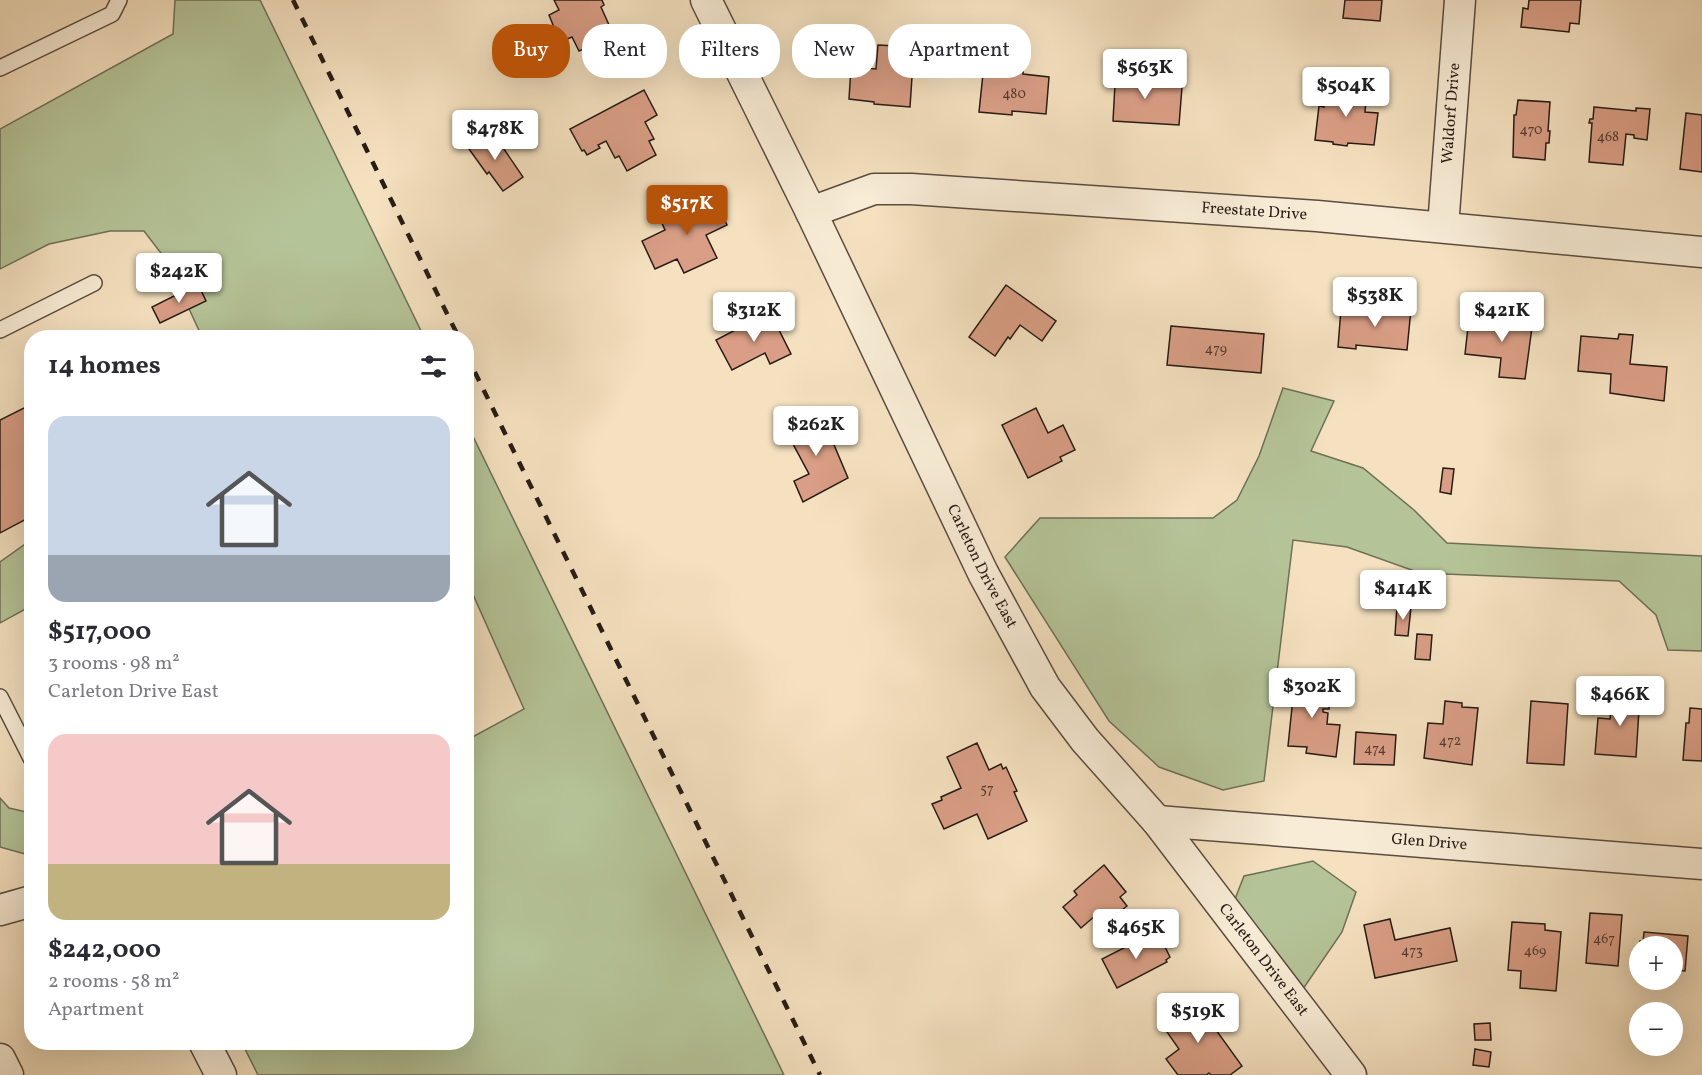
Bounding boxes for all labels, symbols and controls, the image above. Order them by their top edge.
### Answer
chip: Buy [492,24,570,78]
chip: Rent [582,24,667,78]
chip: Filters [679,24,780,78]
chip: New [792,24,876,78]
chip: Apartment [888,24,1031,78]
pin: $563K [1103,49,1187,100]
text: $563K [1117,54,1173,82]
street label: Waldorf Drive [1437,62,1466,165]
pin: $504K [1304,67,1388,118]
text: $504K [1316,72,1376,100]
house number: 480 [1002,85,1026,104]
pin: $478K [453,110,537,161]
text: $478K [466,115,524,143]
house number: 470 [1519,121,1543,140]
house number: 468 [1597,128,1619,147]
pin: $517K [645,185,729,236]
text: $517K [661,190,713,218]
street label: Freestate Drive [1201,197,1308,226]
pin: $242K [137,253,221,304]
text: $242K [150,258,208,286]
pin: $538K [1333,277,1417,328]
text: $538K [1347,282,1403,310]
pin: $312K [712,292,796,343]
pin: $421K [1460,292,1544,343]
text: $312K [727,297,781,325]
text: $421K [1474,297,1530,325]
house number: 479 [1205,340,1227,359]
text: 14 homes [48,348,161,384]
icon: filters [417,350,450,383]
pin: $262K [774,406,858,457]
text: $262K [787,411,845,439]
icon: home [195,455,303,563]
street label: Carleton Drive East [941,501,1022,633]
pin: $414K [1361,570,1445,621]
text: $414K [1374,575,1432,603]
text: $517,000 [48,614,151,650]
text: 3 rooms · 98 m² [48,650,180,678]
pin: $302K [1270,668,1354,719]
text: $302K [1283,673,1341,701]
pin: $466K [1578,676,1662,727]
text: Carleton Drive East [48,678,219,706]
text: $466K [1590,681,1650,709]
house number: 472 [1439,732,1461,751]
house number: 474 [1364,740,1386,759]
icon: home [195,773,303,881]
house number: 57 [980,780,994,799]
street label: Glen Drive [1390,829,1468,856]
street label: Carleton Drive East [1213,899,1314,1021]
pin: $465K [1094,909,1178,960]
text: $465K [1107,914,1165,942]
house number: 467 [1593,930,1615,949]
text: $242,000 [48,932,161,968]
map controls [1629,936,1683,1056]
button: + [1629,936,1683,990]
house number: 473 [1401,942,1423,961]
house number: 469 [1524,942,1546,961]
text: 2 rooms · 58 m² [48,968,179,996]
pin: $519K [1156,993,1240,1044]
text: Apartment [48,996,144,1024]
text: $519K [1171,998,1225,1026]
button: − [1629,1002,1683,1056]

